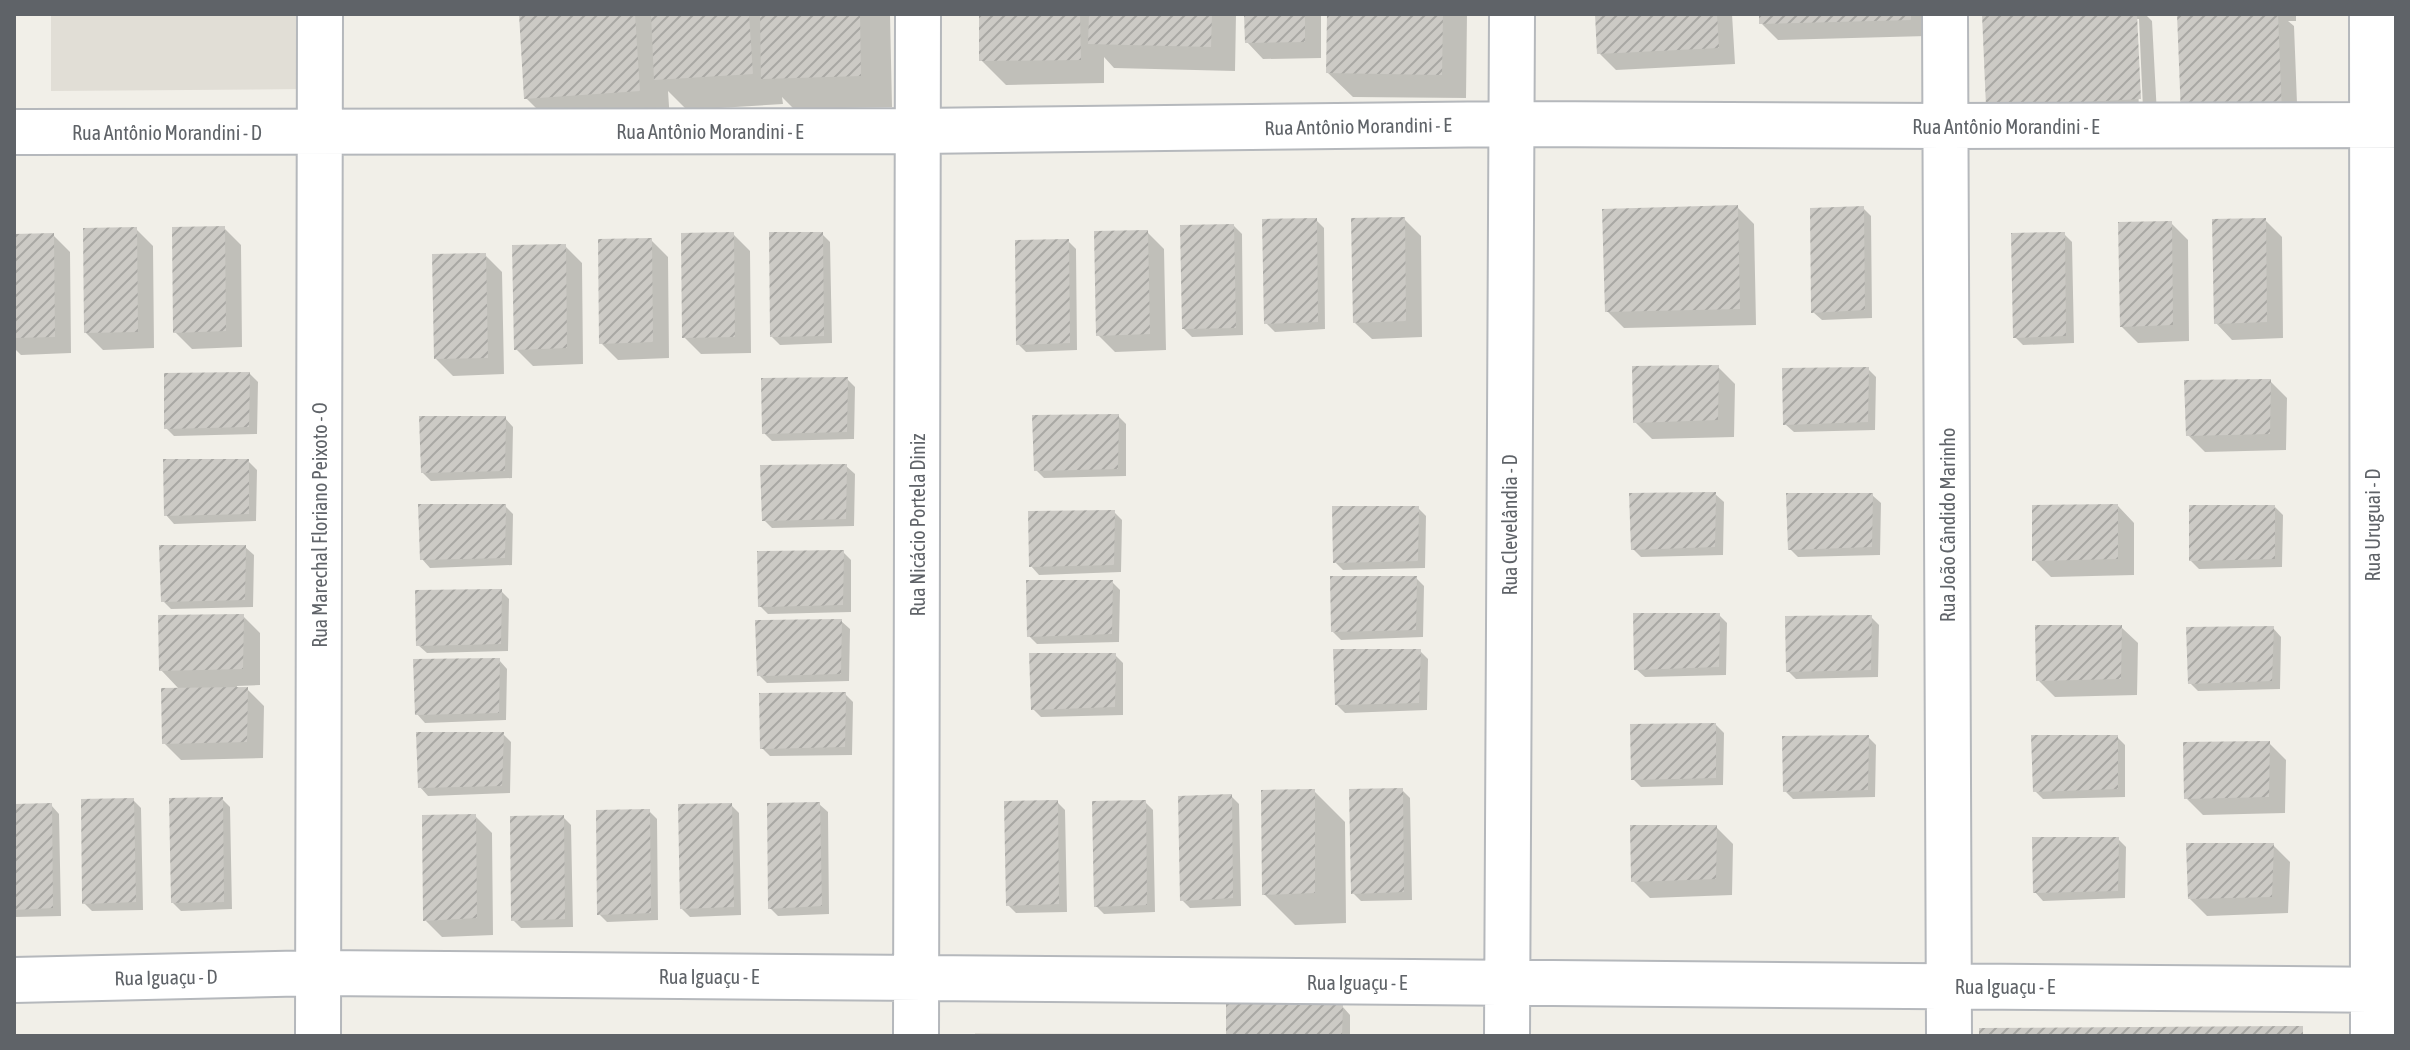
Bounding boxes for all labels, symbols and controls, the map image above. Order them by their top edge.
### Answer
street label: Rua Antônio Morandini - E [1264,113,1452,139]
street label: Rua Antônio Morandini - E [1912,115,2100,138]
street label: Rua Antônio Morandini - E [616,120,804,143]
street label: Rua Antônio Morandini - D [72,121,262,144]
street label: Rua Marechal Floriano Peixoto - O [308,402,331,648]
street label: Rua João Cândido Marinho [1936,428,1959,622]
street label: Rua Nicácio Portela Diniz [906,434,929,616]
street label: Rua Clevelândia - D [1498,454,1521,596]
street label: Rua Uruguai - D [2361,469,2384,581]
street label: Rua Iguaçu - D [114,965,218,989]
street label: Rua Iguaçu - E [659,965,760,988]
street label: Rua Iguaçu - E [1307,971,1408,994]
street label: Rua Iguaçu - E [1955,975,2056,998]

